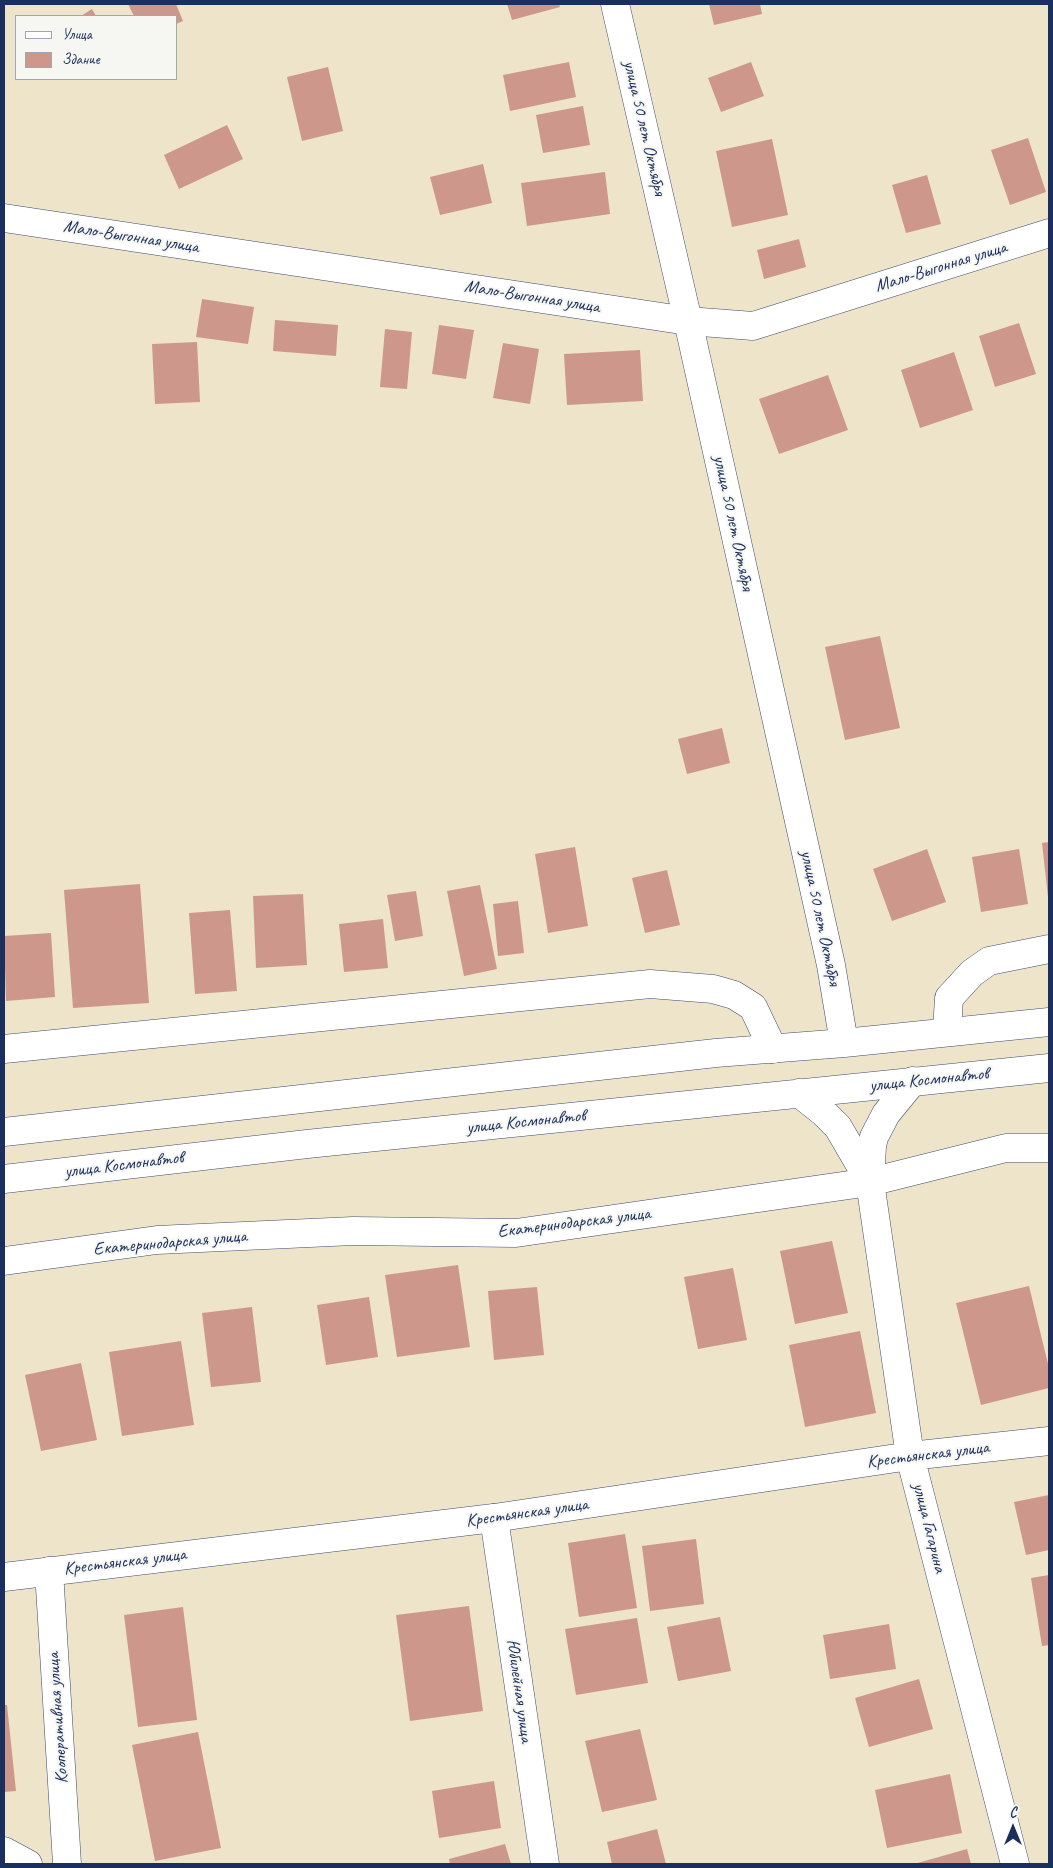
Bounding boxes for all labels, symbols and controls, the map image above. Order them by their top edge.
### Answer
legend [15,15,178,80]
text: Улица [62,25,92,44]
text: Здание [62,50,100,69]
street label: улица 50 лет Октября [618,58,670,198]
street label: Мало-Выгонная улица [62,216,200,258]
street label: Мало-Выгонная улица [873,237,1009,297]
street label: Мало-Выгонная улица [463,276,601,318]
street label: улица 50 лет Октября [708,453,758,593]
street label: улица 50 лет Октября [795,848,845,988]
street label: улица Космонавтов [868,1063,990,1097]
street label: улица Космонавтов [465,1105,587,1139]
street label: улица Космонавтов [63,1147,185,1183]
street label: Екатеринодарская улица [496,1203,652,1243]
street label: Екатеринодарская улица [92,1226,248,1260]
street label: Крестьянская улица [866,1437,990,1473]
street label: улица Гагарина [907,1481,951,1575]
street label: Крестьянская улица [465,1494,589,1532]
street label: Крестьянская улица [63,1544,187,1580]
street label: Юбилейная улица [501,1638,537,1744]
street label: Кооперативная улица [43,1652,73,1784]
north arrow [988,1803,1038,1853]
text: С [1010,1804,1016,1821]

